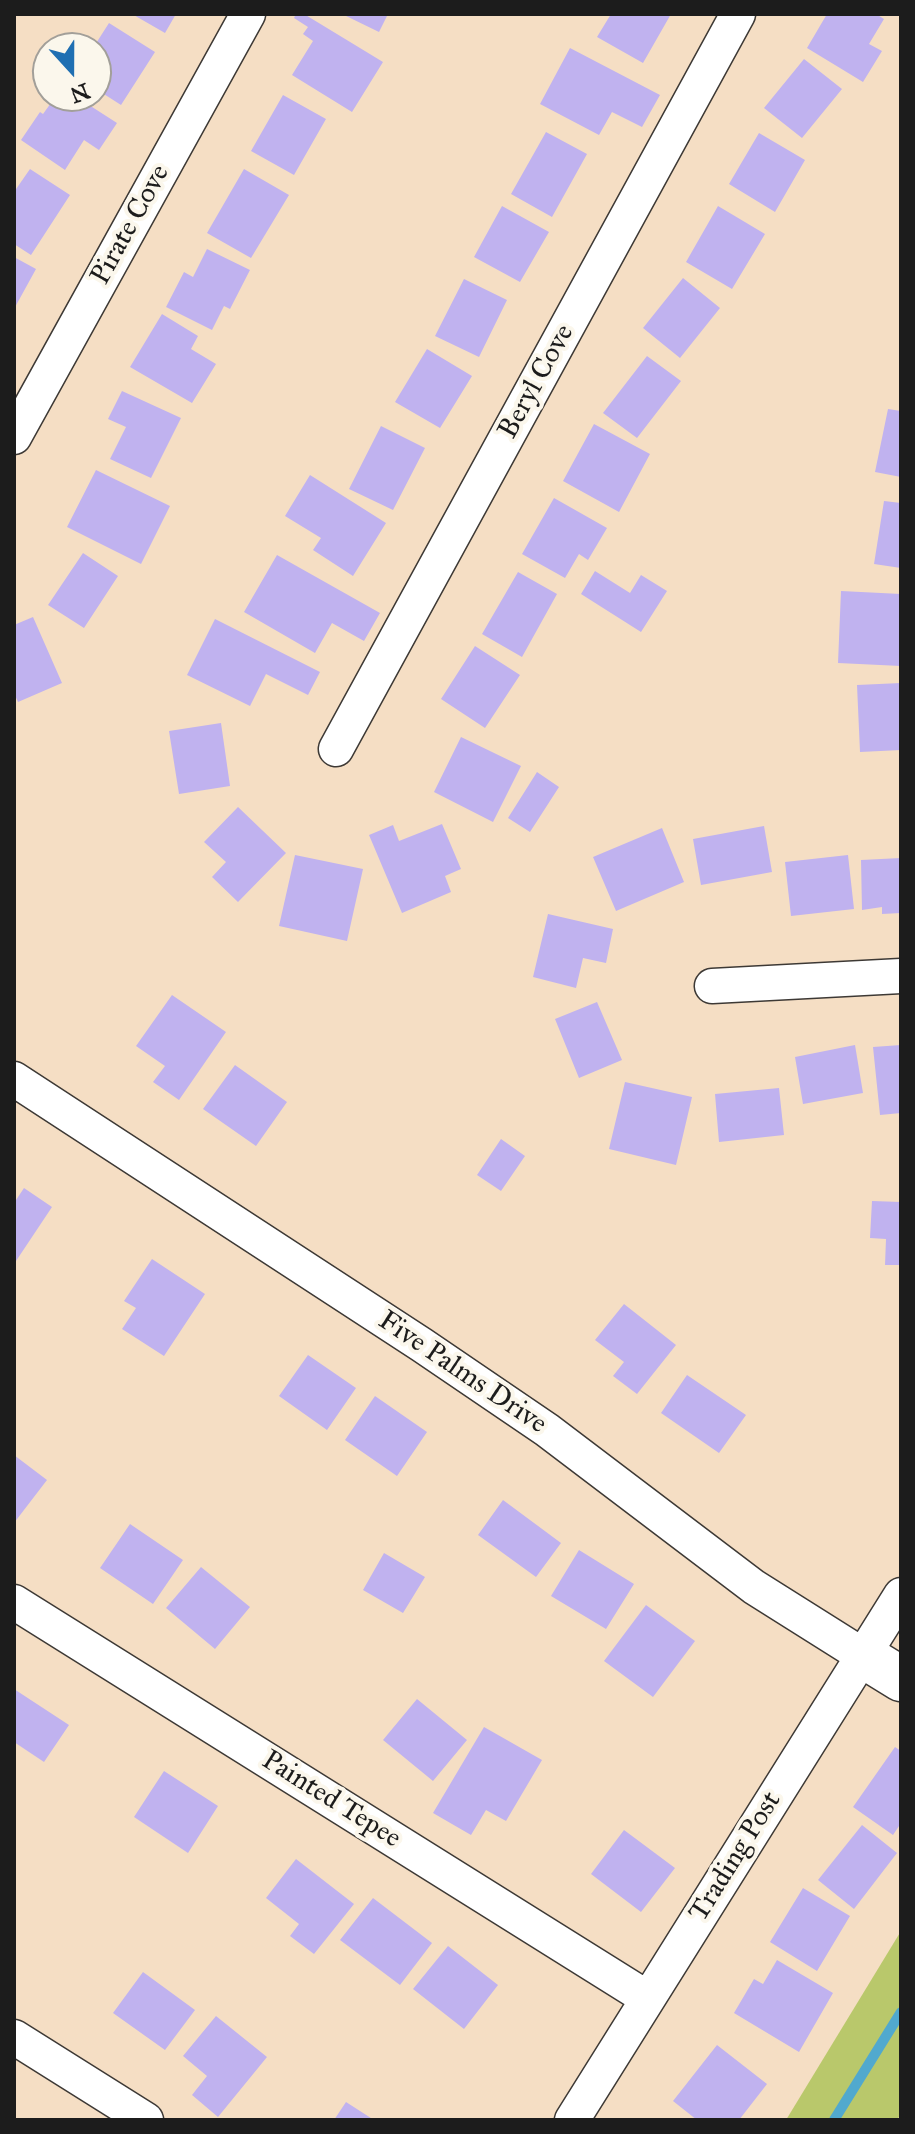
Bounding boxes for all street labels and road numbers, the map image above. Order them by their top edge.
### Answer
street label: Pirate Cove [84,159,178,291]
street label: Beryl Cove [492,319,582,445]
street label: Five Palms Drive [371,1304,553,1442]
street label: Painted Tepee [255,1744,407,1856]
street label: Trading Post [683,1786,789,1928]

